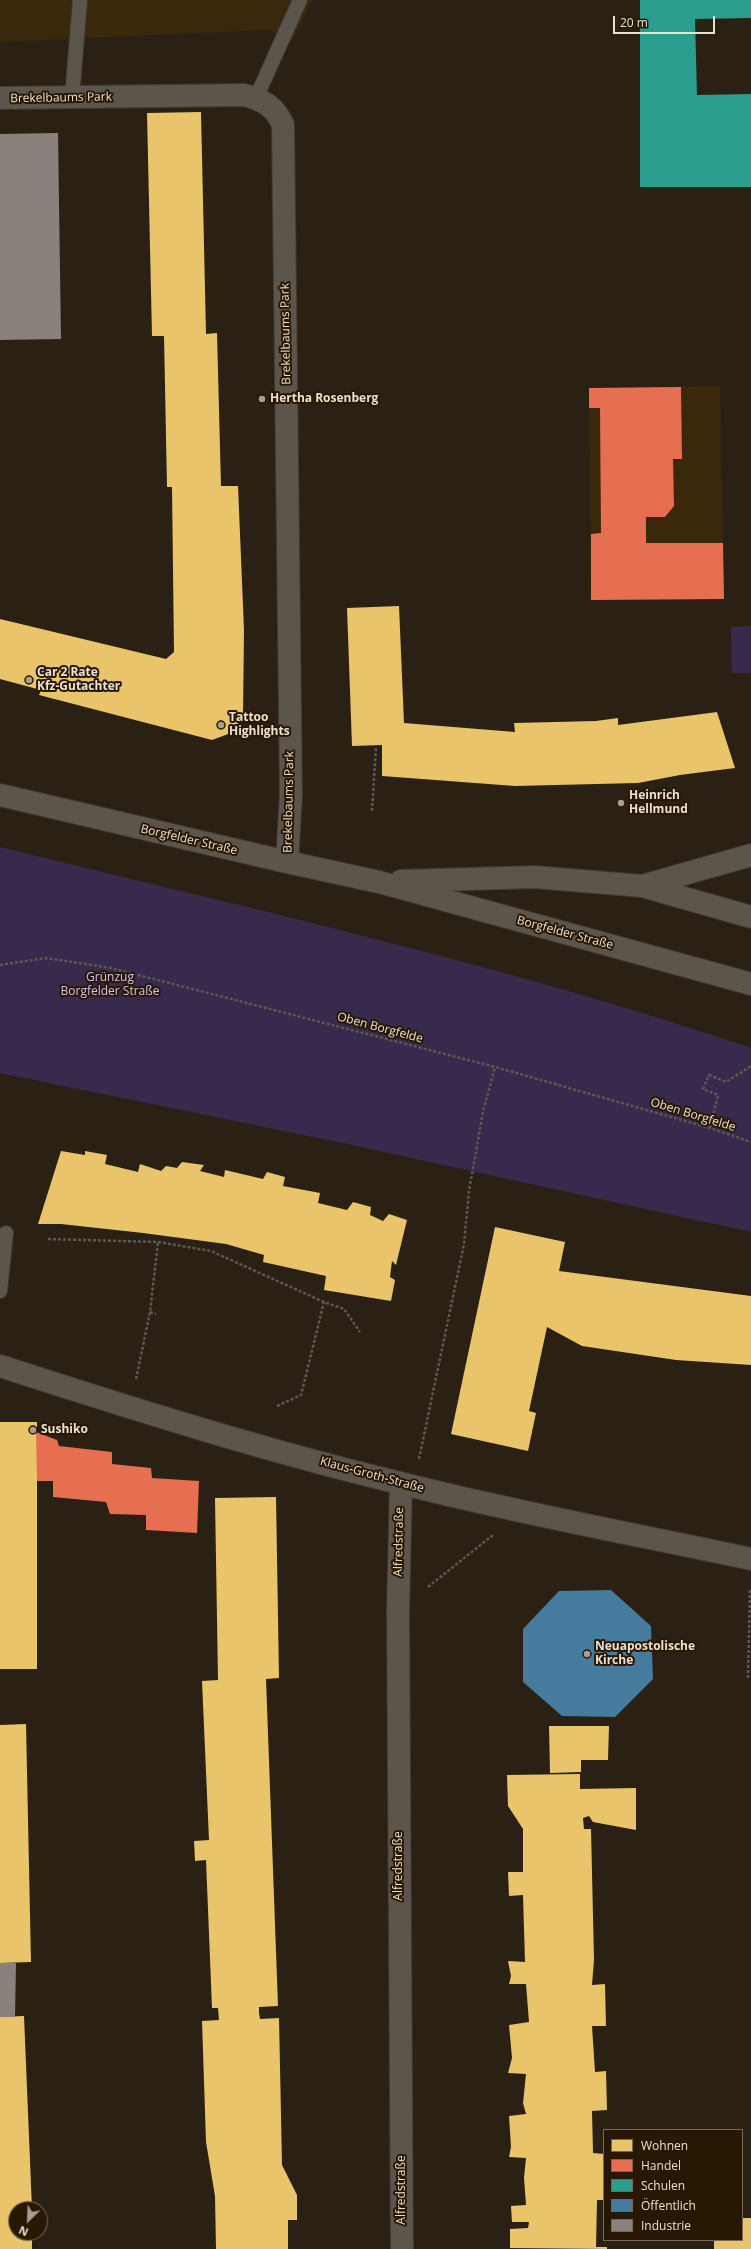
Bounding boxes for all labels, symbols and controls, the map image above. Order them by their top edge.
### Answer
scale bar [615,8,717,34]
text: 20 m [620,14,648,31]
street label: Brekelbaums Park [10,90,112,106]
street label: Brekelbaums Park [278,283,294,385]
place label: Hertha Rosenberg [270,392,378,406]
marker: Hertha Rosenberg [257,394,267,404]
place label: Car 2 Rate Kfz-Gutachter [37,666,120,694]
marker: Car 2 Rate Kfz-Gutachter [24,675,34,685]
place label: Tattoo Highlights [229,711,290,739]
marker: Tattoo Highlights [216,720,226,730]
street label: Brekelbaums Park [281,751,297,853]
place label: Heinrich Hellmund [629,789,688,817]
marker: Heinrich Hellmund [616,798,626,808]
street label: Borgfelder Straße [139,822,239,858]
street label: Borgfelder Straße [515,913,615,953]
park label: Grünzug Borgfelder Straße [61,971,159,999]
street label: Oben Borgfelde [336,1010,424,1046]
street label: Oben Borgfelde [649,1095,737,1135]
place label: Sushiko [41,1423,88,1437]
marker: Sushiko [28,1425,38,1435]
street label: Klaus-Groth-Straße [318,1454,426,1496]
street label: Alfredstraße [391,1507,407,1577]
place label: Neuapostolische Kirche [595,1640,695,1668]
marker: Neuapostolische Kirche [582,1649,592,1659]
street label: Alfredstraße [392,1831,406,1901]
legend [603,2129,743,2241]
text: Wohnen [641,2137,688,2154]
street label: Alfredstraße [395,2155,409,2225]
text: Handel [641,2157,681,2174]
text: Schulen [641,2177,685,2194]
text: Öffentlich [641,2197,696,2214]
north arrow [8,2201,48,2241]
text: Industrie [641,2217,691,2234]
text: N [16,2223,30,2240]

